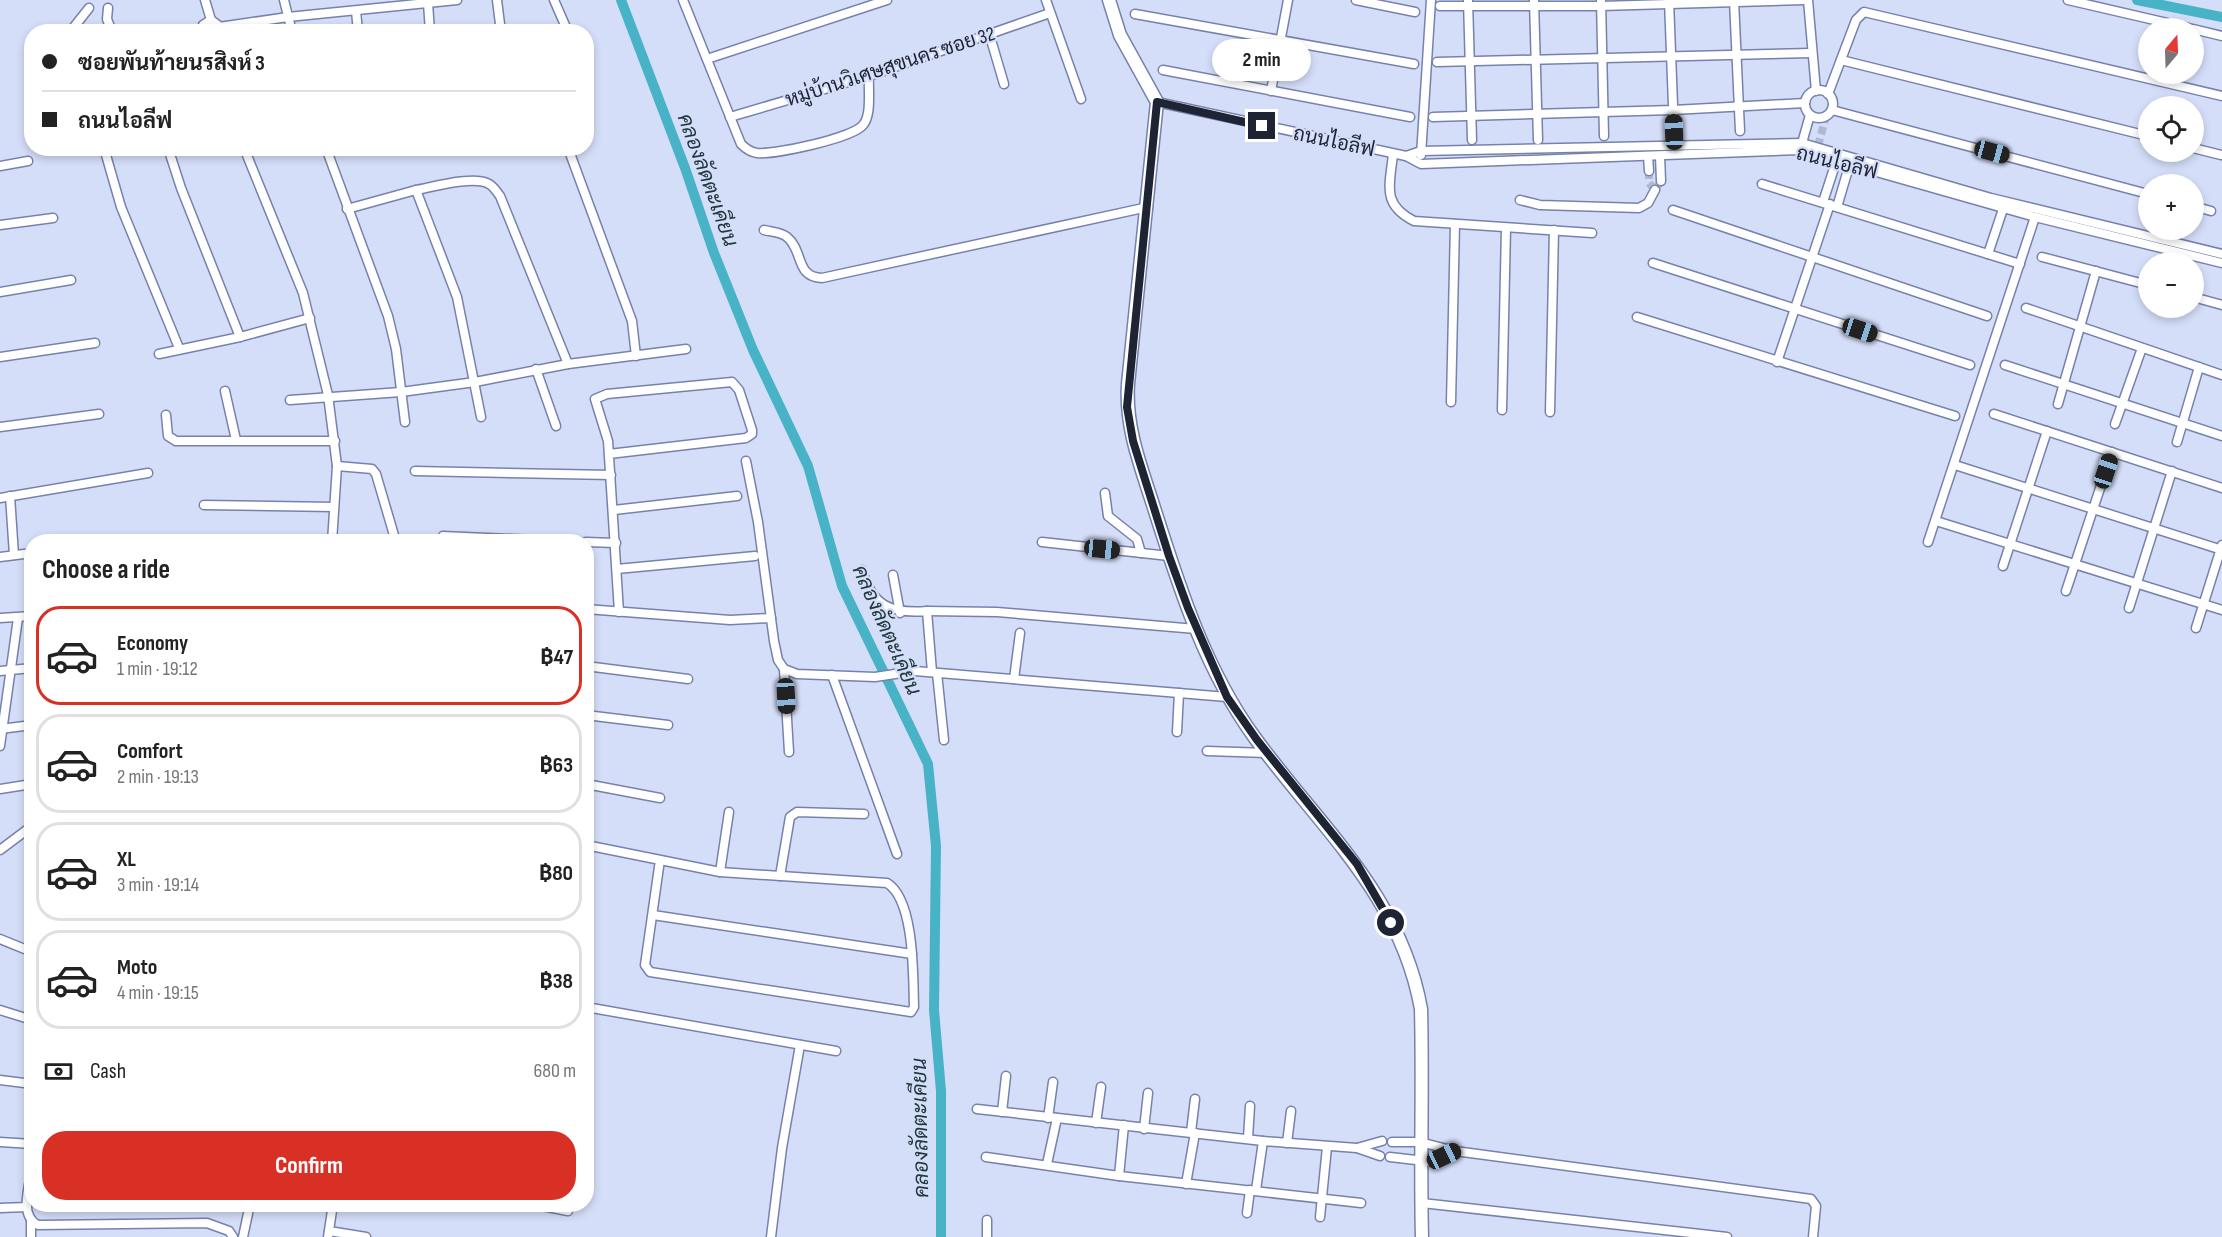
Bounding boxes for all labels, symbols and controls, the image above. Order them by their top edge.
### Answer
north arrow [2138,18,2204,84]
map controls [2138,18,2204,318]
street label: หมู่บ้านวิเศษสุขนคร ซอย 32 [782,21,999,114]
callout: 2 min [1212,39,1312,81]
text: 2 min [1242,48,1281,72]
text: ซอยพันท้ายนรสิงห์ 3 [78,50,265,77]
button: locate [2138,96,2204,162]
text: ถนนไอลีฟ [78,108,172,135]
water label: คลองลัดตะเคียน [672,110,744,251]
route end [1248,112,1275,139]
car [1664,114,1684,150]
street label: ถนนไอลีฟ [1291,120,1377,162]
street label: ถนนไอลีฟ [1794,139,1880,185]
car [1972,139,2012,165]
button: + [2138,174,2204,240]
button: − [2138,252,2204,318]
car [1840,316,1880,344]
car [2092,451,2120,491]
car [1083,538,1121,560]
text: Choose a ride [42,554,170,586]
water label: คลองลัดตะเคียน [847,561,928,700]
icon: car [45,629,99,683]
text: Economy [117,630,188,657]
text: ฿47 [540,644,573,671]
text: 1 min · 19:12 [117,657,198,681]
car [776,678,796,714]
icon: car [45,737,99,791]
text: Comfort [117,738,183,765]
text: ฿63 [540,752,573,779]
text: 2 min · 19:13 [117,765,199,789]
icon: car [45,845,99,899]
text: XL [117,846,136,873]
text: ฿80 [539,860,573,887]
text: 3 min · 19:14 [117,873,199,897]
route start [1377,909,1404,936]
icon: car [45,953,99,1007]
text: Moto [117,954,157,981]
text: ฿38 [539,968,573,995]
text: 4 min · 19:15 [117,981,199,1005]
icon: cash [42,1055,75,1088]
water label: คลองลัดตะเคียน [906,1057,934,1198]
text: Cash [90,1058,126,1085]
text: 680 m [534,1059,576,1083]
button: Confirm [42,1131,576,1200]
car [1424,1140,1464,1172]

